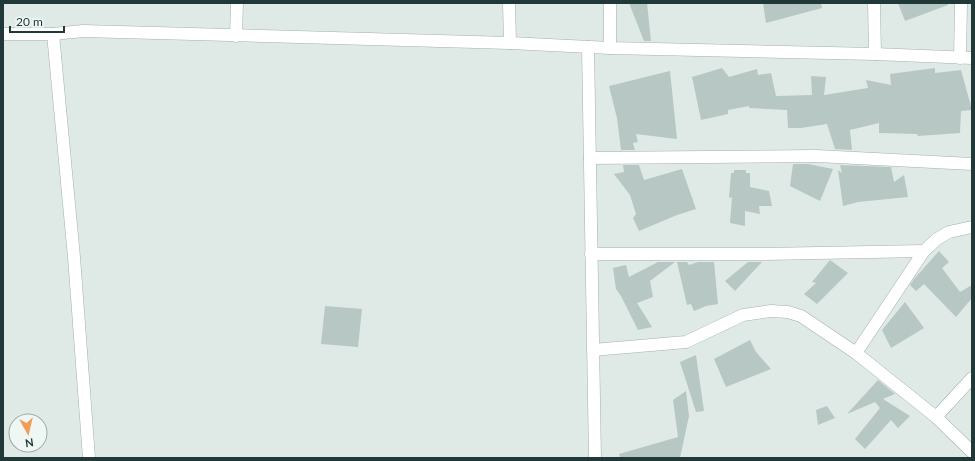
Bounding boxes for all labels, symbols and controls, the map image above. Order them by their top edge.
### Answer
scale bar [10,8,64,34]
text: 20 m [16,14,43,29]
north arrow [8,413,48,453]
text: N [24,436,35,450]

